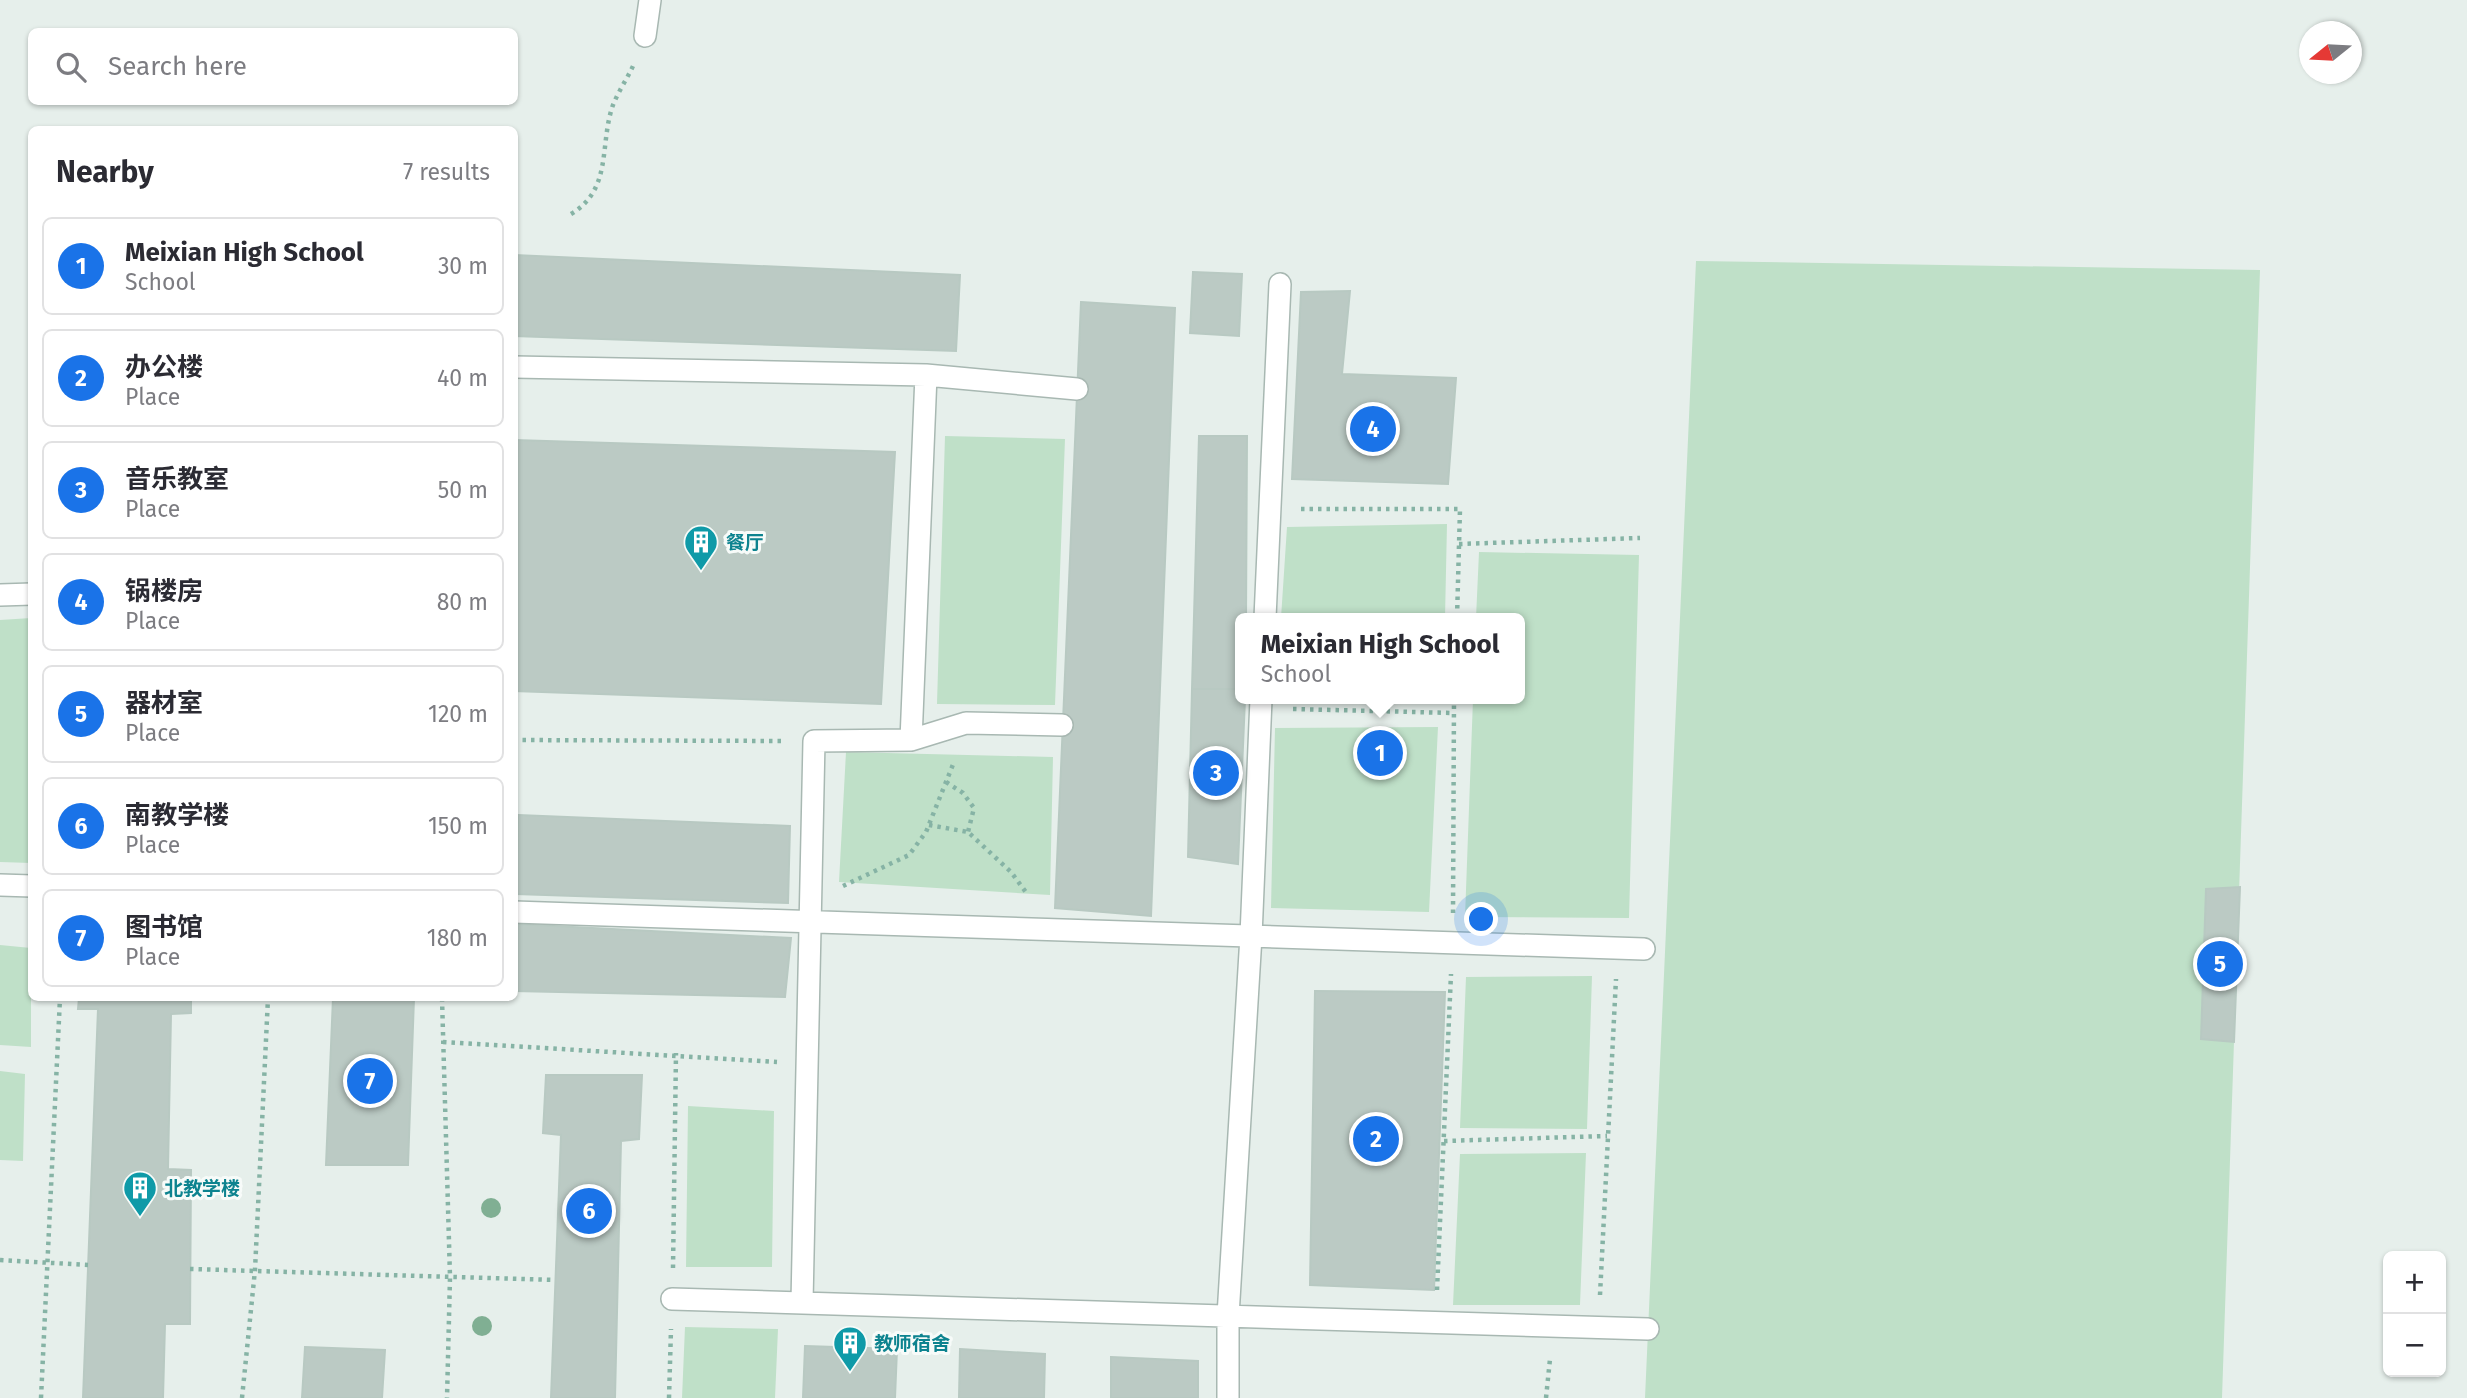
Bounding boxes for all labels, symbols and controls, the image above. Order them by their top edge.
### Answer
north arrow [2299,21,2362,84]
search box [28,28,518,105]
icon: search [52,48,90,86]
text: Search here [108,51,247,82]
text: Nearby [56,154,154,190]
text: 7 results [403,158,490,186]
text: Meixian High School [125,237,364,268]
text: 1 [76,252,86,280]
text: 30 m [438,252,488,280]
text: School [125,268,196,296]
text: 办公楼 [125,352,203,383]
text: 2 [75,364,87,392]
text: 40 m [437,364,488,392]
text: Place [125,383,180,411]
pin: 4 [1350,403,1396,455]
text: 音乐教室 [125,464,229,495]
text: 3 [75,476,87,504]
text: 50 m [438,476,488,504]
text: Place [125,495,180,523]
building icon: 餐厅 [682,523,720,572]
place label: 餐厅 [726,531,764,554]
text: 锅楼房 [125,576,203,607]
text: 4 [75,588,88,616]
text: 80 m [437,588,488,616]
text: Place [125,607,180,635]
popup [1235,613,1525,704]
text: Meixian High School [1261,629,1499,660]
text: School [1261,660,1331,688]
text: 器材室 [125,688,203,719]
text: 5 [75,700,87,728]
text: 120 m [428,700,488,728]
text: Place [125,719,180,747]
pin: 1 [1357,727,1403,779]
pin: 3 [1193,747,1239,799]
text: 南教学楼 [125,800,229,831]
text: 6 [75,812,87,840]
text: 150 m [428,812,488,840]
text: Place [125,831,180,859]
your location [1464,902,1498,936]
text: 图书馆 [125,912,203,943]
text: 7 [76,924,86,952]
text: 180 m [427,924,488,952]
pin: 5 [2197,938,2243,990]
text: Place [125,943,180,971]
pin: 7 [347,1055,393,1107]
pin: 2 [1353,1113,1399,1165]
building icon: 北教学楼 [121,1169,159,1218]
place label: 北教学楼 [164,1177,240,1200]
pin: 6 [566,1185,612,1237]
map controls [2383,1251,2446,1377]
button: + [2383,1251,2446,1314]
button: − [2383,1314,2446,1377]
building icon: 教师宿舍 [831,1324,869,1373]
place label: 教师宿舍 [874,1332,950,1355]

